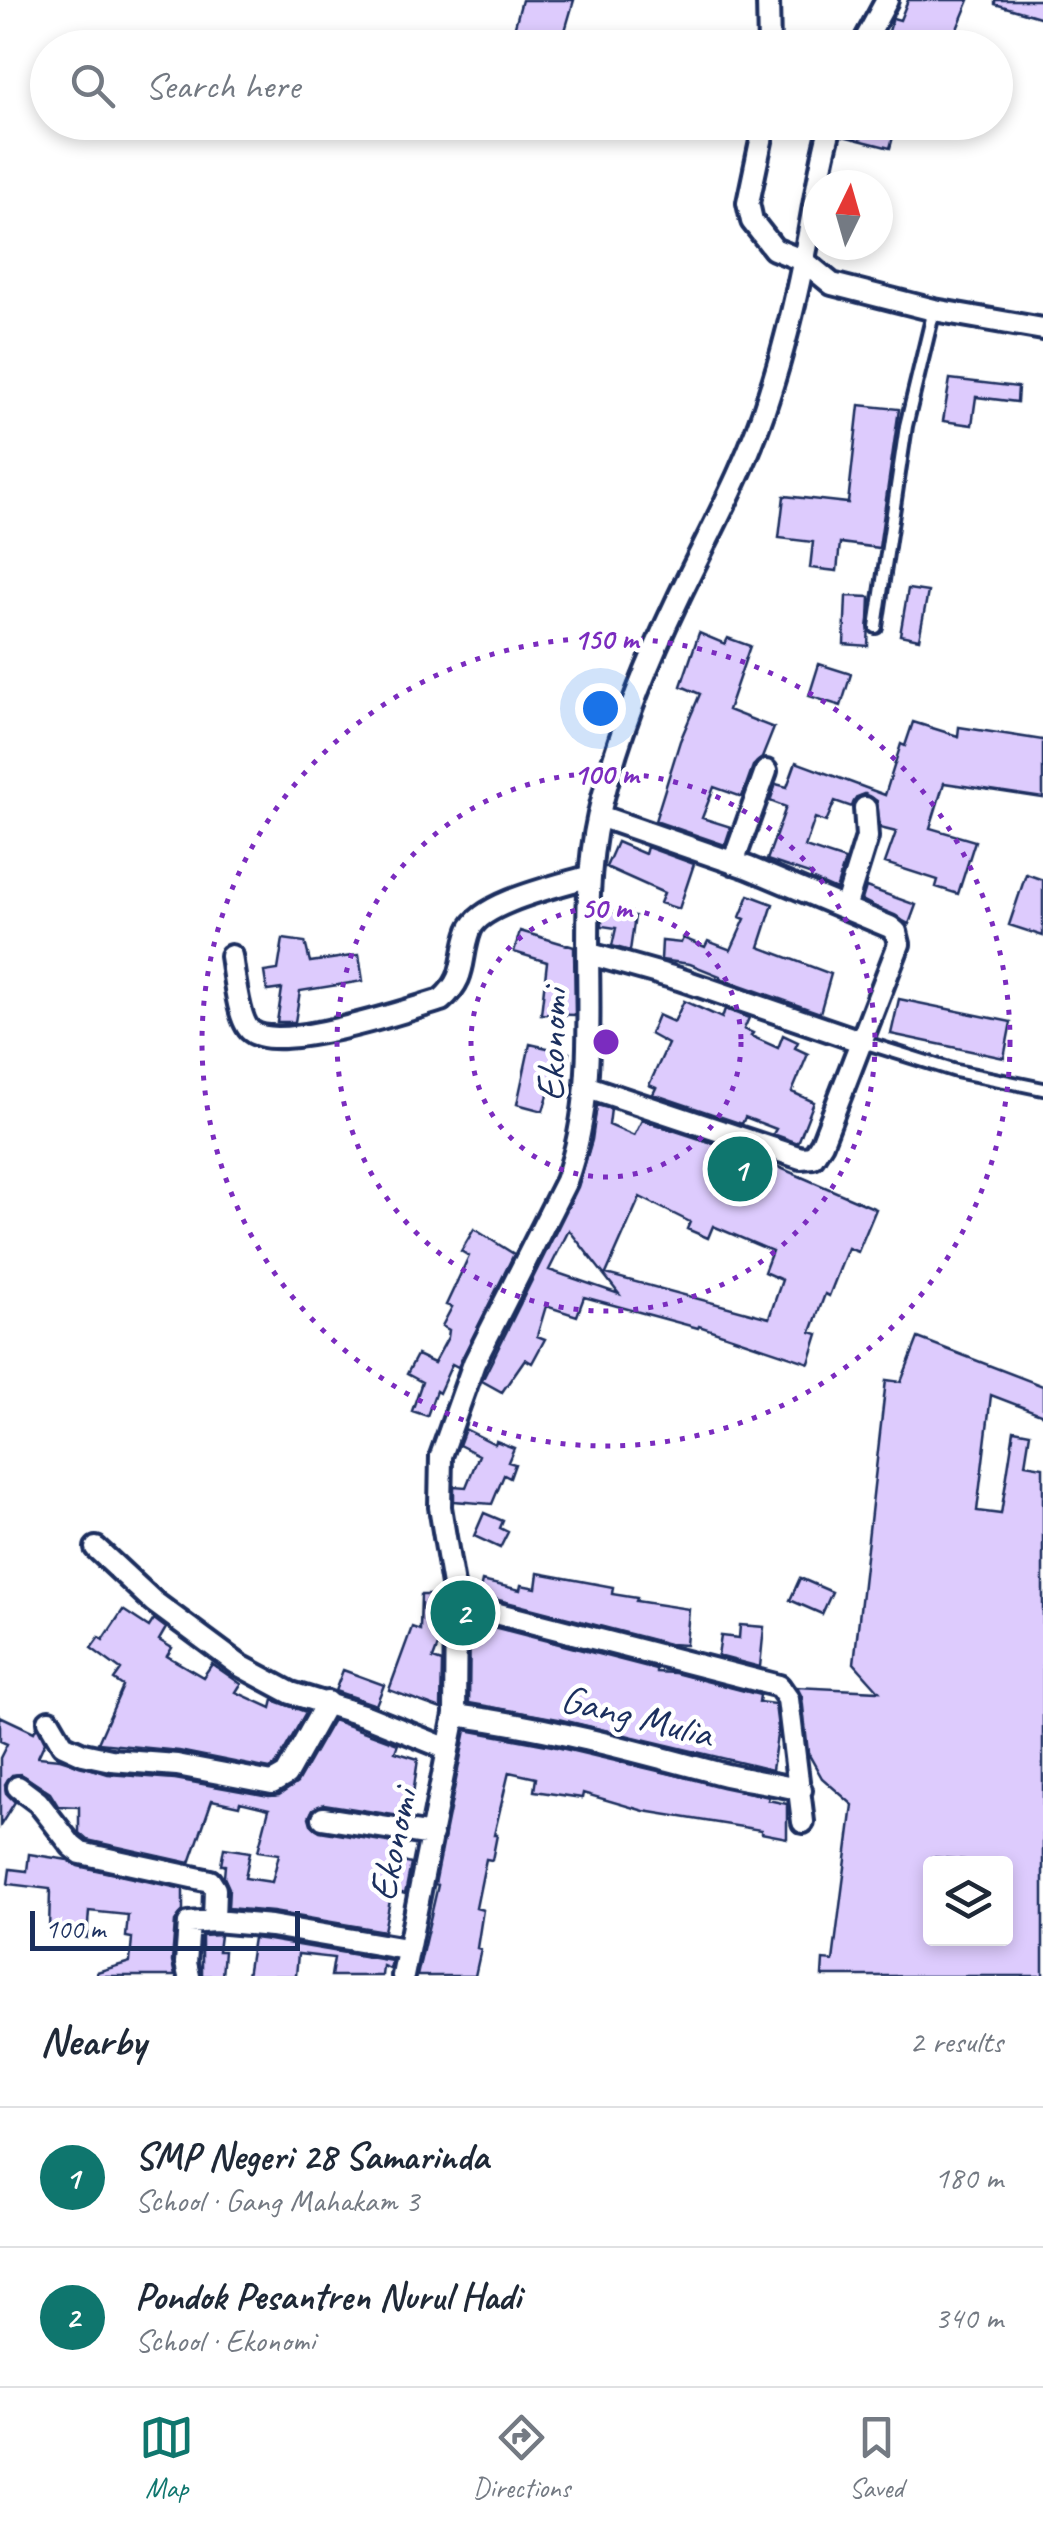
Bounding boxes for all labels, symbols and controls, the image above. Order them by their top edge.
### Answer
search box [30,30,1013,140]
icon: search [65,58,120,113]
text: Search here [145,62,300,109]
north arrow [803,170,893,260]
text: 150 m [574,620,641,658]
your location [575,683,626,734]
text: 100 m [574,755,641,793]
text: 50 m [581,889,634,927]
street label: Ekonomi [525,984,579,1102]
centre of rings [588,1024,624,1060]
pin: 1 [708,1132,772,1206]
pin: 2 [430,1576,496,1650]
street label: Gang Mulia [556,1673,720,1760]
street label: Ekonomi [357,1780,430,1905]
map controls [923,1856,1013,1946]
button: layers [923,1856,1013,1946]
scale bar [30,1906,300,1950]
text: 100 m [45,1911,105,1946]
text: Nearby [40,2015,146,2068]
text: 2 results [909,2021,1003,2062]
text: SMP Negeri 28 Samarinda [135,2133,488,2180]
text: 1 [65,2157,80,2198]
text: 180 m [934,2157,1003,2198]
text: School · Gang Mahakam 3 [135,2180,419,2221]
text: Pondok Pesantren Nurul Hadi [135,2273,521,2320]
text: 2 [65,2297,80,2338]
text: 340 m [934,2297,1003,2338]
text: School · Ekonomi [135,2320,315,2361]
tab: Map [139,2410,194,2505]
tab: Directions [473,2410,570,2505]
tab: Saved [849,2410,904,2505]

